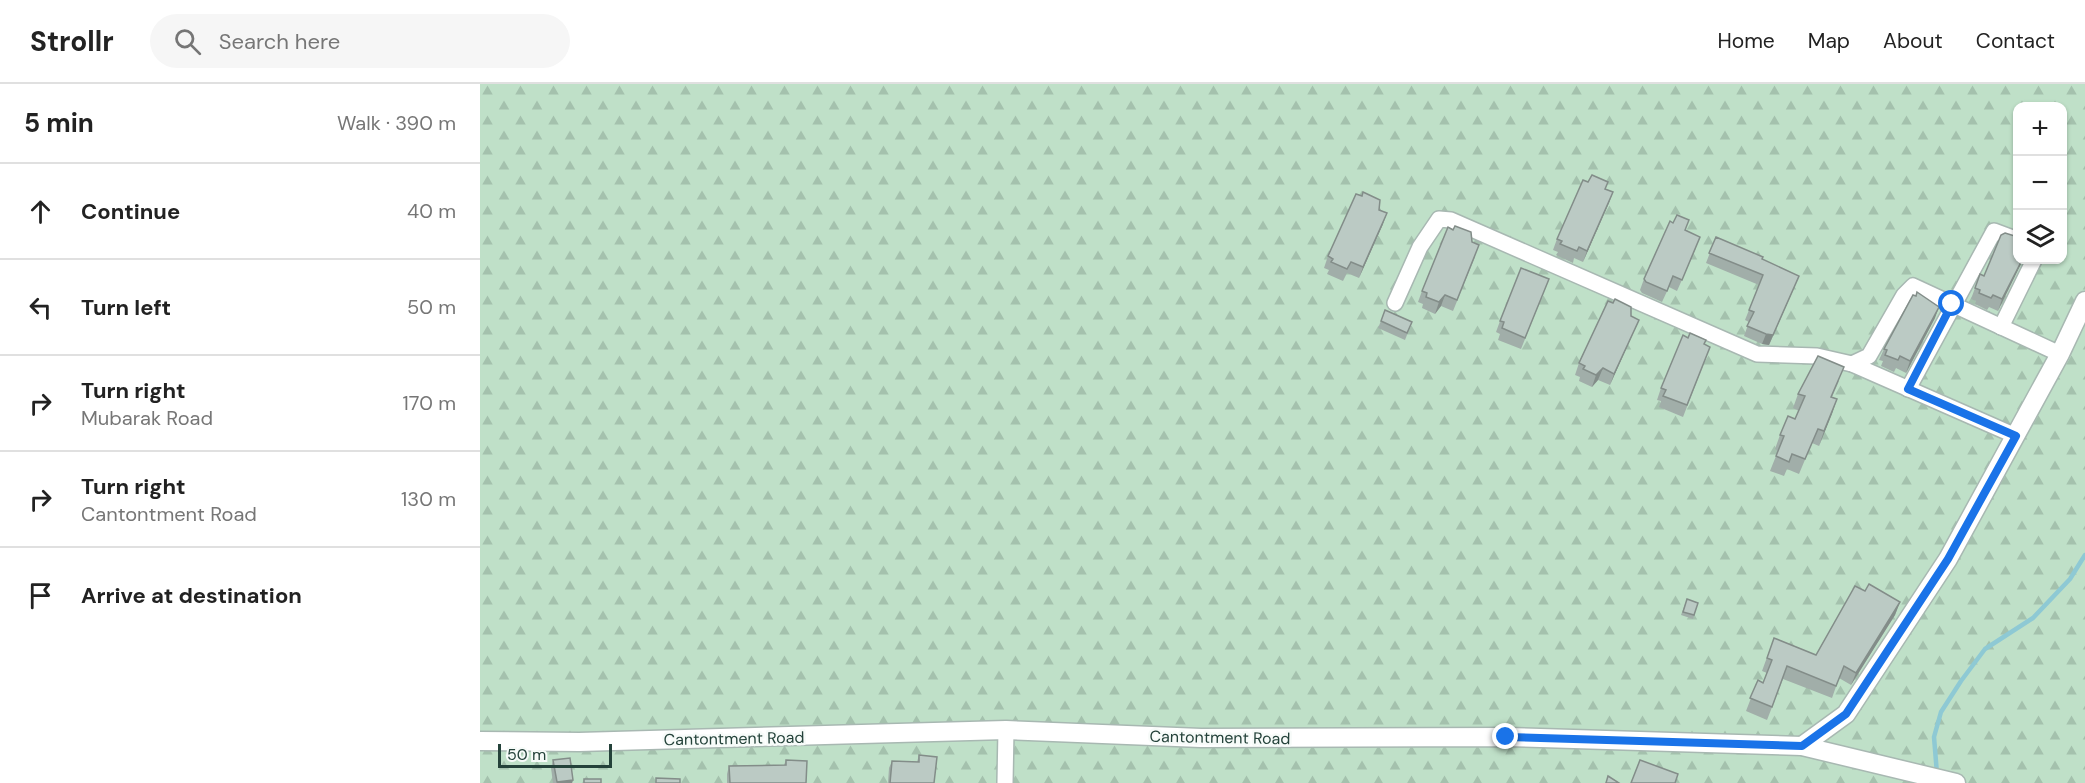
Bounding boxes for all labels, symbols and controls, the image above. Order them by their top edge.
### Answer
search box [150,14,570,68]
text: Strollr [30,23,114,60]
icon: search [171,25,204,58]
text: Search here [219,27,340,56]
text: Home [1717,27,1775,55]
text: Map [1808,27,1850,55]
text: About [1883,27,1943,55]
text: Contact [1976,27,2055,55]
map controls [2013,102,2067,264]
button: + [2013,102,2067,156]
text: 5 min [24,106,94,140]
text: Walk · 390 m [337,110,456,136]
button: − [2013,156,2067,210]
icon: ahead [24,195,57,228]
text: Continue [81,197,180,226]
text: 40 m [407,198,456,224]
button: layers [2013,210,2067,264]
route start [1938,290,1964,316]
icon: left [24,291,57,324]
text: Turn left [81,293,171,322]
text: 50 m [407,294,456,320]
text: Turn right [81,376,186,405]
icon: right [24,387,57,420]
text: 170 m [403,390,456,416]
text: Mubarak Road [81,405,213,431]
text: Turn right [81,472,186,501]
icon: right [24,483,57,516]
text: 130 m [401,486,456,512]
text: Cantontment Road [81,501,257,527]
icon: arrive [24,579,57,612]
text: Arrive at destination [81,581,302,610]
route end [1492,723,1518,749]
street label: Cantontment Road [1149,726,1290,749]
street label: Cantontment Road [664,727,805,750]
scale bar [498,741,612,768]
text: 50 m [507,744,546,765]

